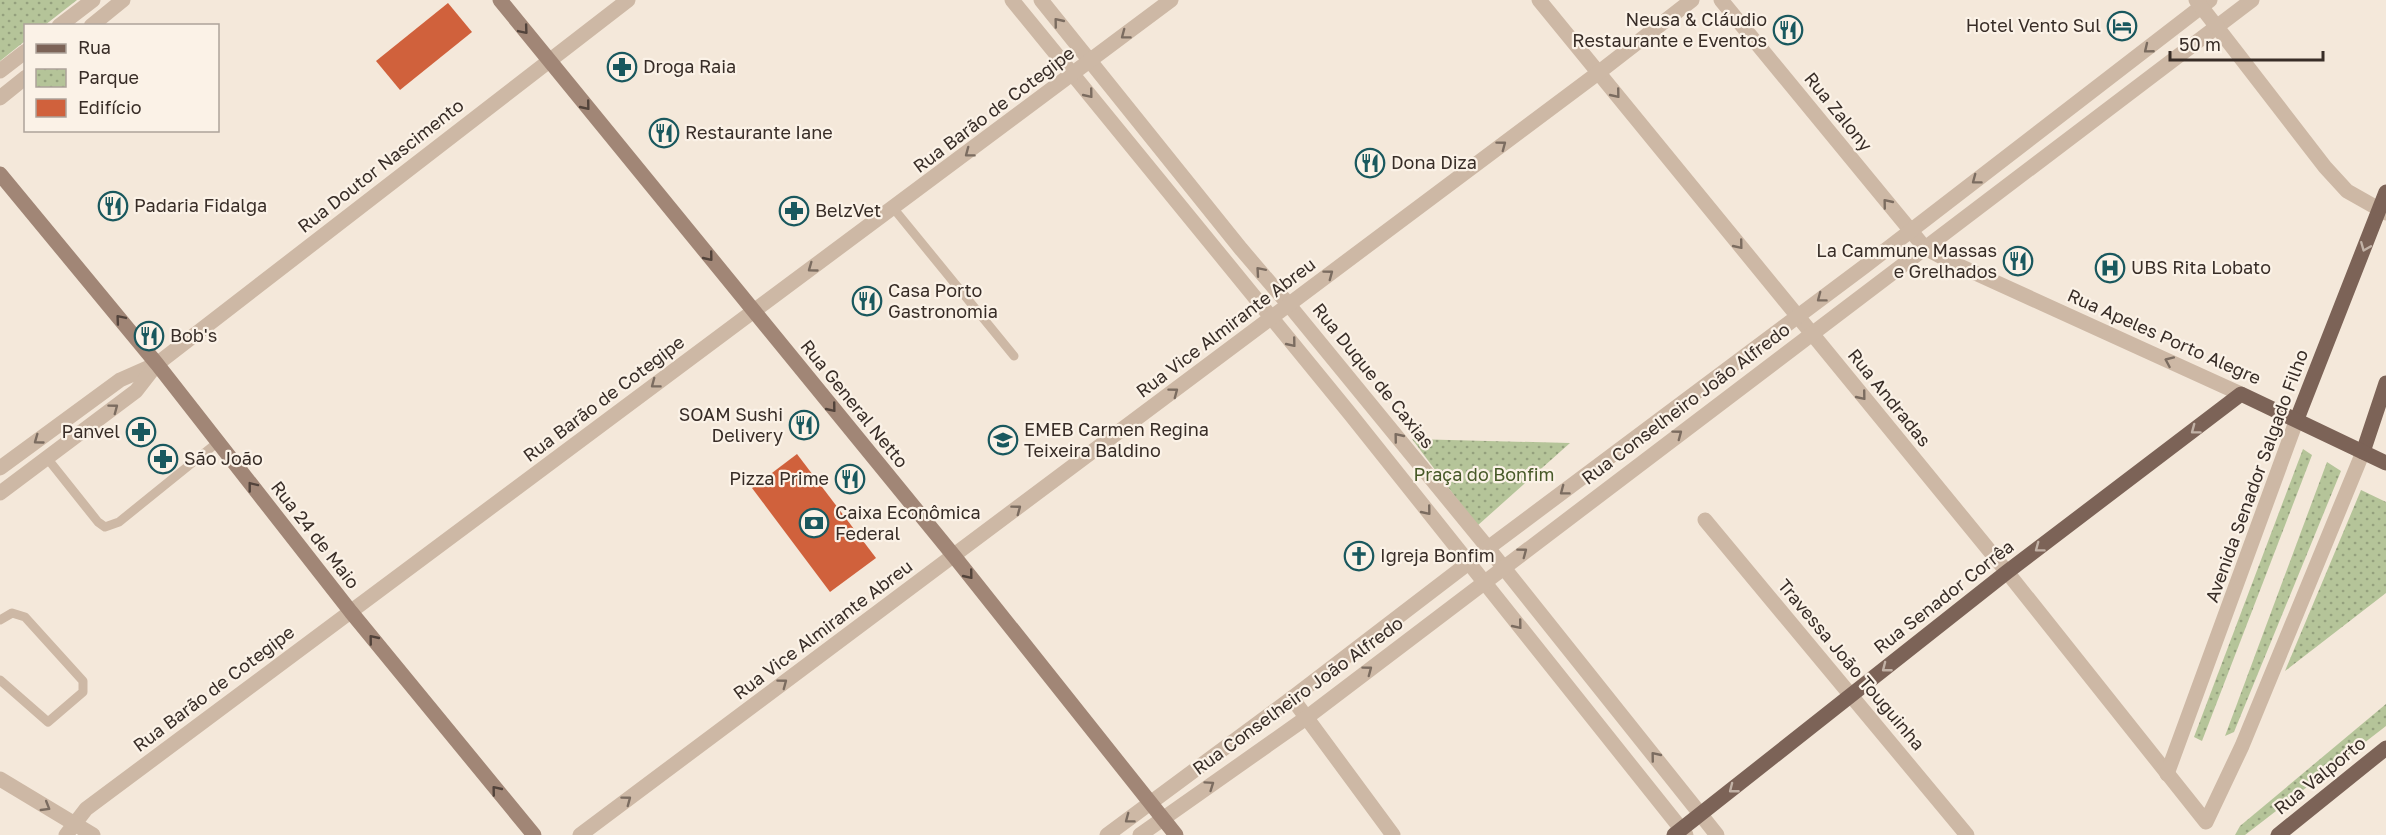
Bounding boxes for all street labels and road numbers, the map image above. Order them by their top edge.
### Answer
street label: Rua Barão de Cotegipe [908,41,1078,177]
street label: Rua Zalony [1800,67,1877,155]
street label: Rua Doutor Nascimento [293,94,468,237]
street label: Rua Vice Almirante Abreu [1131,253,1319,402]
street label: Rua Apeles Porto Alegre [2064,283,2265,389]
street label: Rua Duque de Caxias [1308,298,1439,453]
street label: Rua Conselheiro João Alfredo [1577,318,1794,489]
street label: Rua Barão de Cotegipe [518,330,688,466]
street label: Rua General Netto [796,335,913,472]
street label: Rua Andradas [1844,344,1936,451]
street label: Avenida Senador Salgado Filho [2200,346,2312,605]
street label: Rua 24 de Maio [267,476,365,593]
street label: Rua Senador Corrêa [1869,535,2018,658]
street label: Rua Vice Almirante Abreu [728,555,916,704]
street label: Travessa João Touguinha [1774,574,1930,754]
street label: Rua Conselheiro João Alfredo [1188,611,1407,779]
street label: Rua Barão de Cotegipe [128,620,298,756]
street label: Rua Valporto [2269,732,2370,819]

